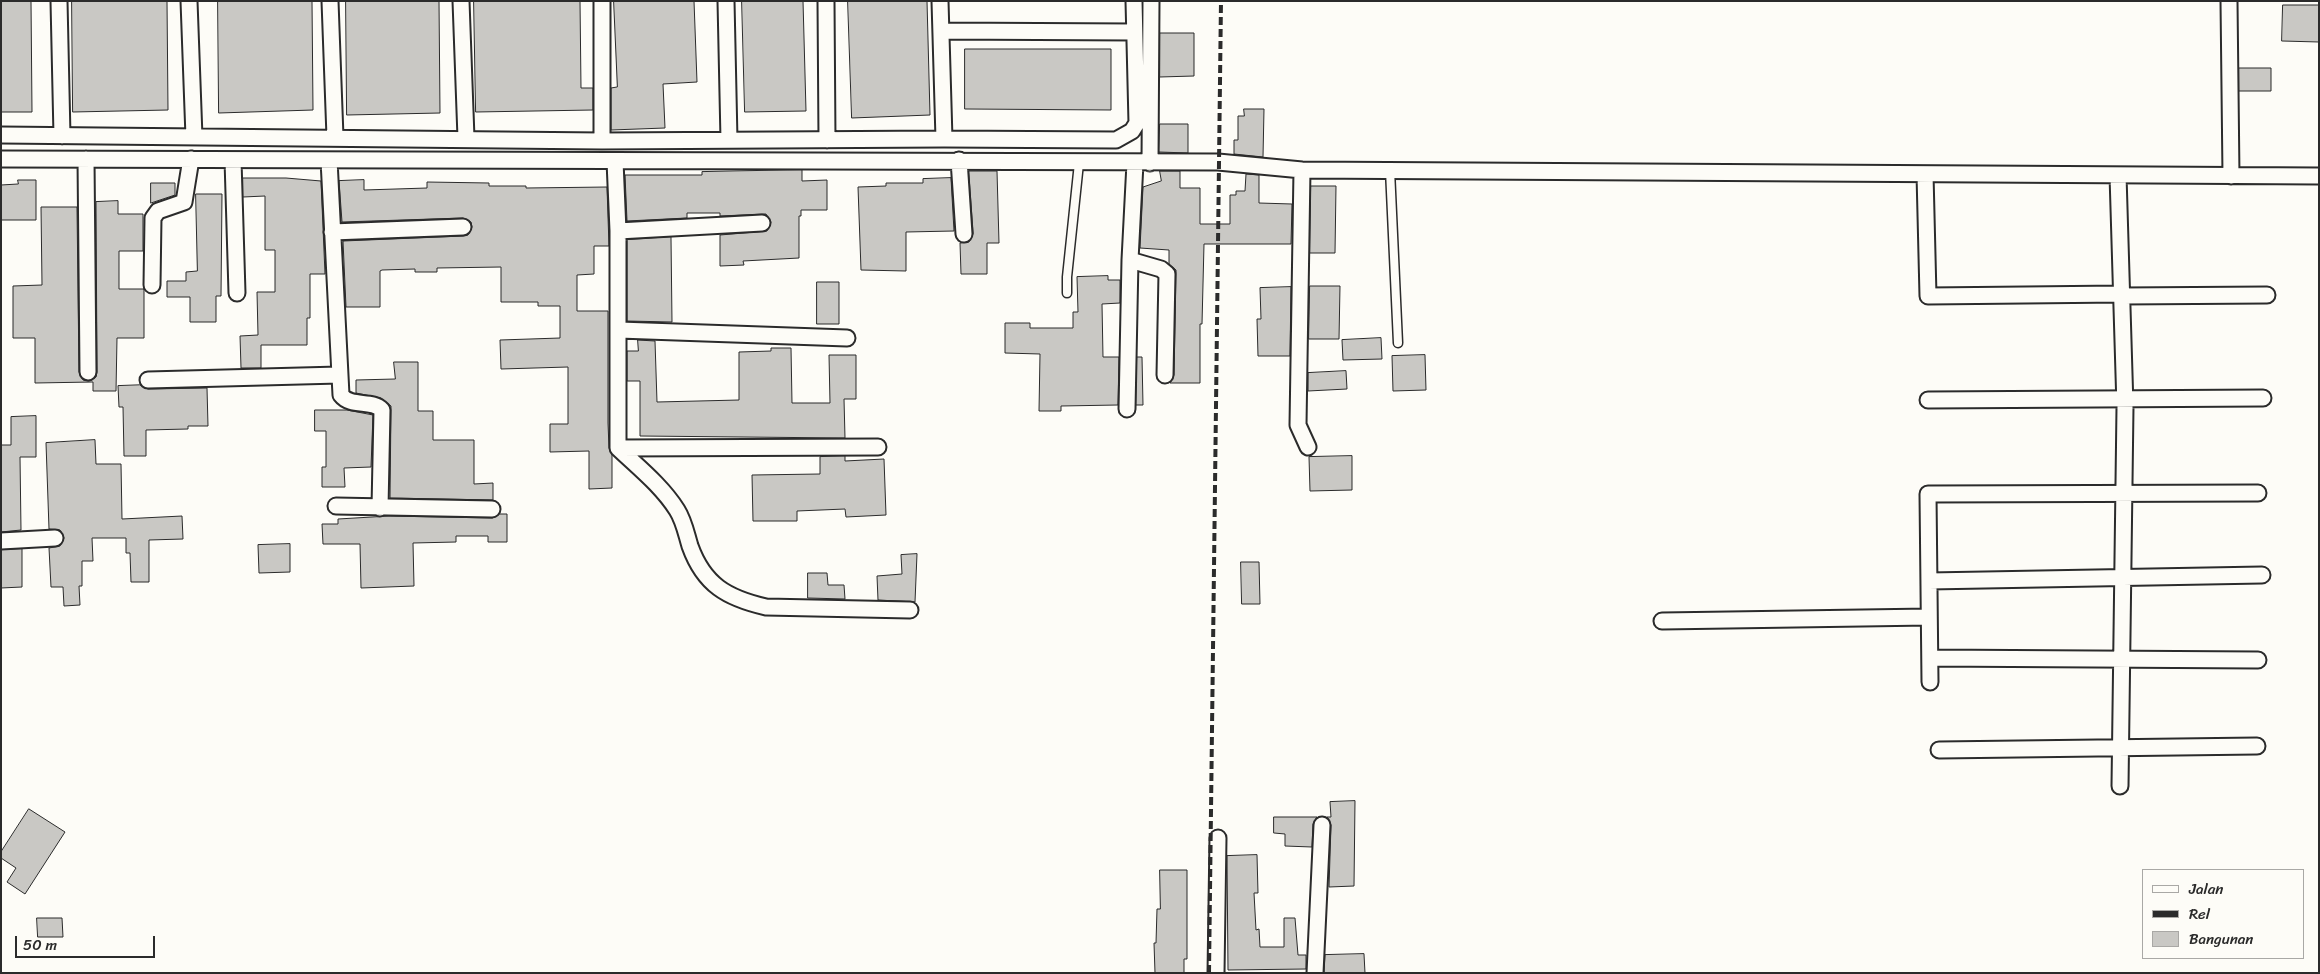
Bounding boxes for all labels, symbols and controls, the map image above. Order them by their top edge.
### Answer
legend [2142,869,2305,959]
text: Jalan [2189,876,2223,902]
text: Rel [2189,901,2210,927]
scale bar [18,926,158,958]
text: Bangunan [2189,926,2253,952]
text: 50 m [23,932,57,958]

